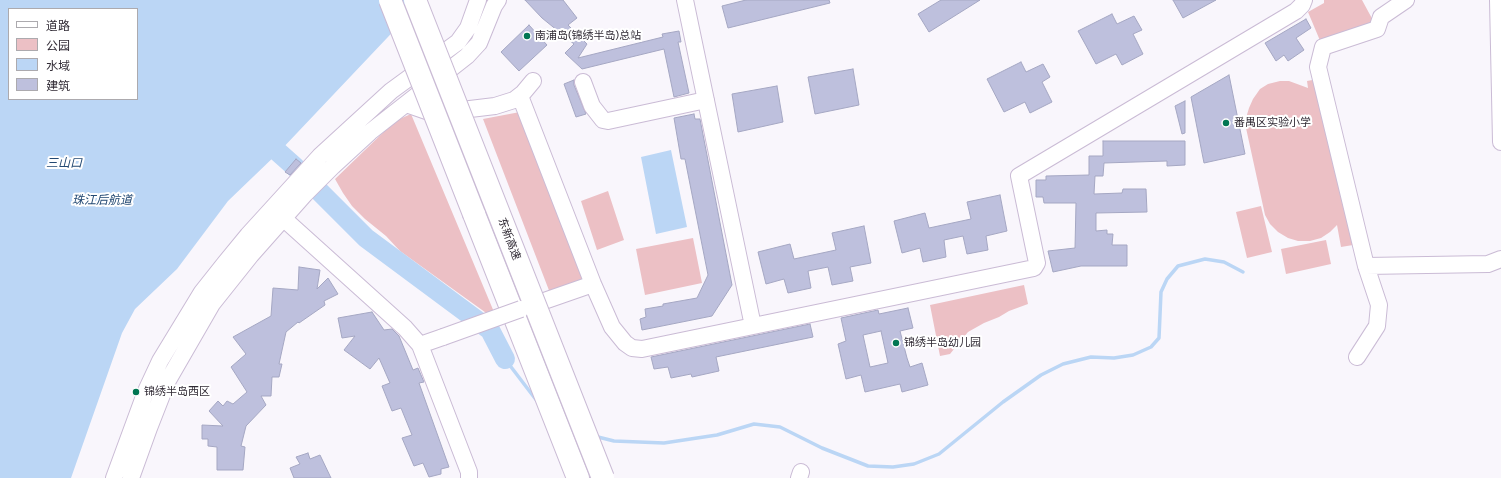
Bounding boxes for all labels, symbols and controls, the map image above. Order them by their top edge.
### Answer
legend [8,8,138,100]
text: 道路 [46,19,70,33]
place label: 南浦岛(锦绣半岛)总站 [535,29,641,43]
marker: 南浦岛(锦绣半岛)总站 [522,31,532,41]
text: 公园 [46,39,70,53]
text: 水域 [46,59,70,73]
text: 建筑 [46,79,70,93]
place label: 番禺区实验小学 [1234,116,1311,130]
marker: 番禺区实验小学 [1221,118,1231,128]
water label: 三山口 [46,156,82,170]
water label: 珠江后航道 [72,193,132,207]
street label: 东新高速 [495,216,523,262]
place label: 锦绣半岛幼儿园 [904,336,981,350]
marker: 锦绣半岛幼儿园 [891,338,901,348]
place label: 锦绣半岛西区 [144,385,210,399]
marker: 锦绣半岛西区 [131,387,141,397]

